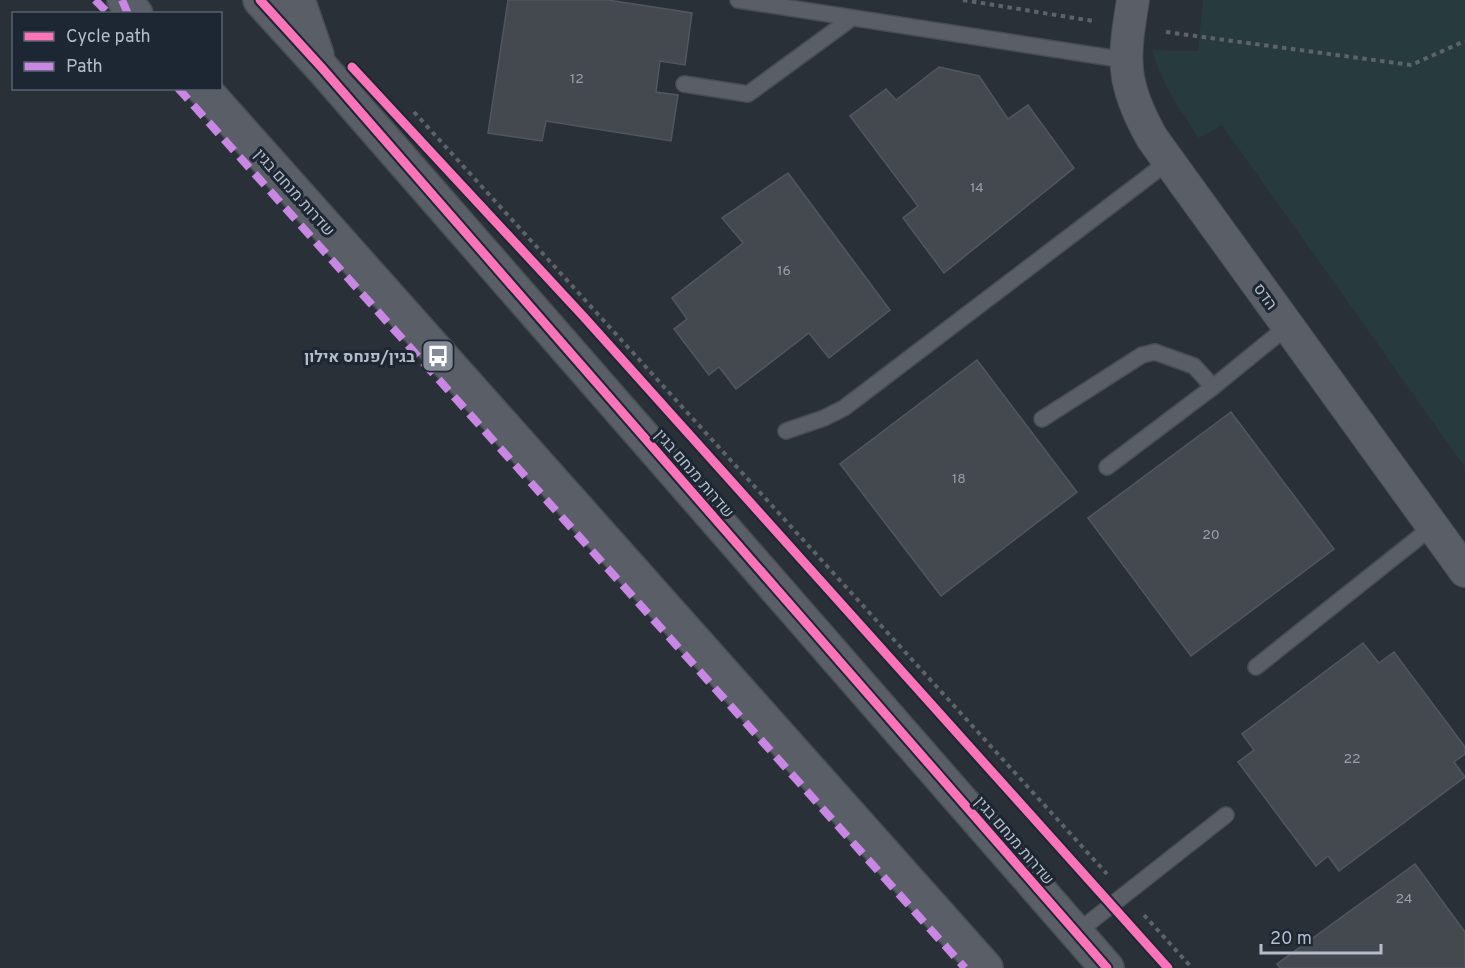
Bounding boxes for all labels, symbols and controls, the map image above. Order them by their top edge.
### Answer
legend [12,12,222,90]
text: Cycle path [66,26,151,49]
text: Path [66,56,103,79]
house number: 12 [570,71,584,88]
street label: שדרות מנחם בגין [249,145,338,241]
house number: 14 [970,180,984,197]
house number: 16 [777,263,791,280]
street label: הדס [1248,280,1281,314]
bus stop icon: בגין/פנחס אילון [420,338,456,374]
place label: בגין/פנחס אילון [304,348,415,368]
street label: שדרות מנחם בגין [650,426,737,523]
house number: 18 [952,471,966,488]
house number: 20 [1202,527,1220,544]
house number: 22 [1343,751,1361,768]
street label: שדרות מנחם בגין [970,793,1057,890]
house number: 24 [1395,891,1413,908]
scale bar [1261,917,1381,955]
text: 20 m [1270,928,1312,951]

